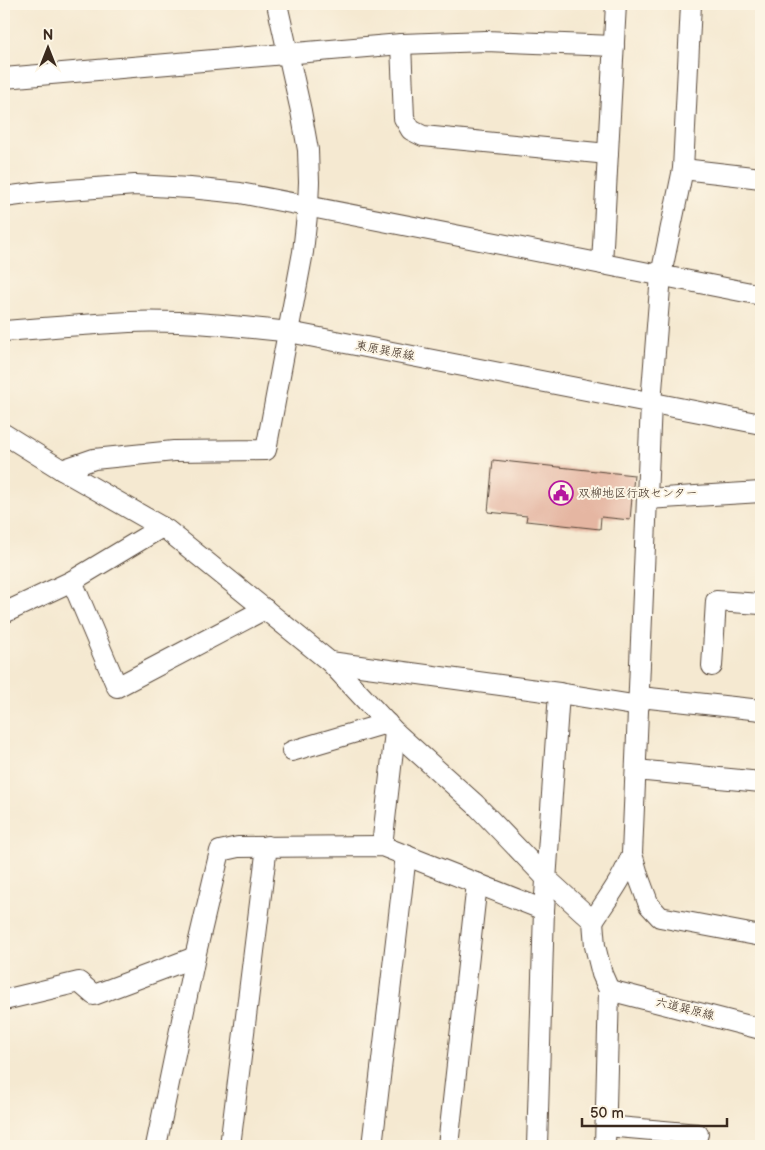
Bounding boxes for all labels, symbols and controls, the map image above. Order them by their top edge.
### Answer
north arrow [22,22,72,72]
text: N [43,27,53,44]
street label: 東原巽原線 [354,338,416,364]
public building icon: 双柳地区行政センター [548,480,574,506]
place label: 双柳地区行政センター [578,486,698,501]
street label: 六道巽原線 [654,994,716,1024]
scale bar [582,1095,728,1127]
text: 50 m [590,1104,624,1123]

